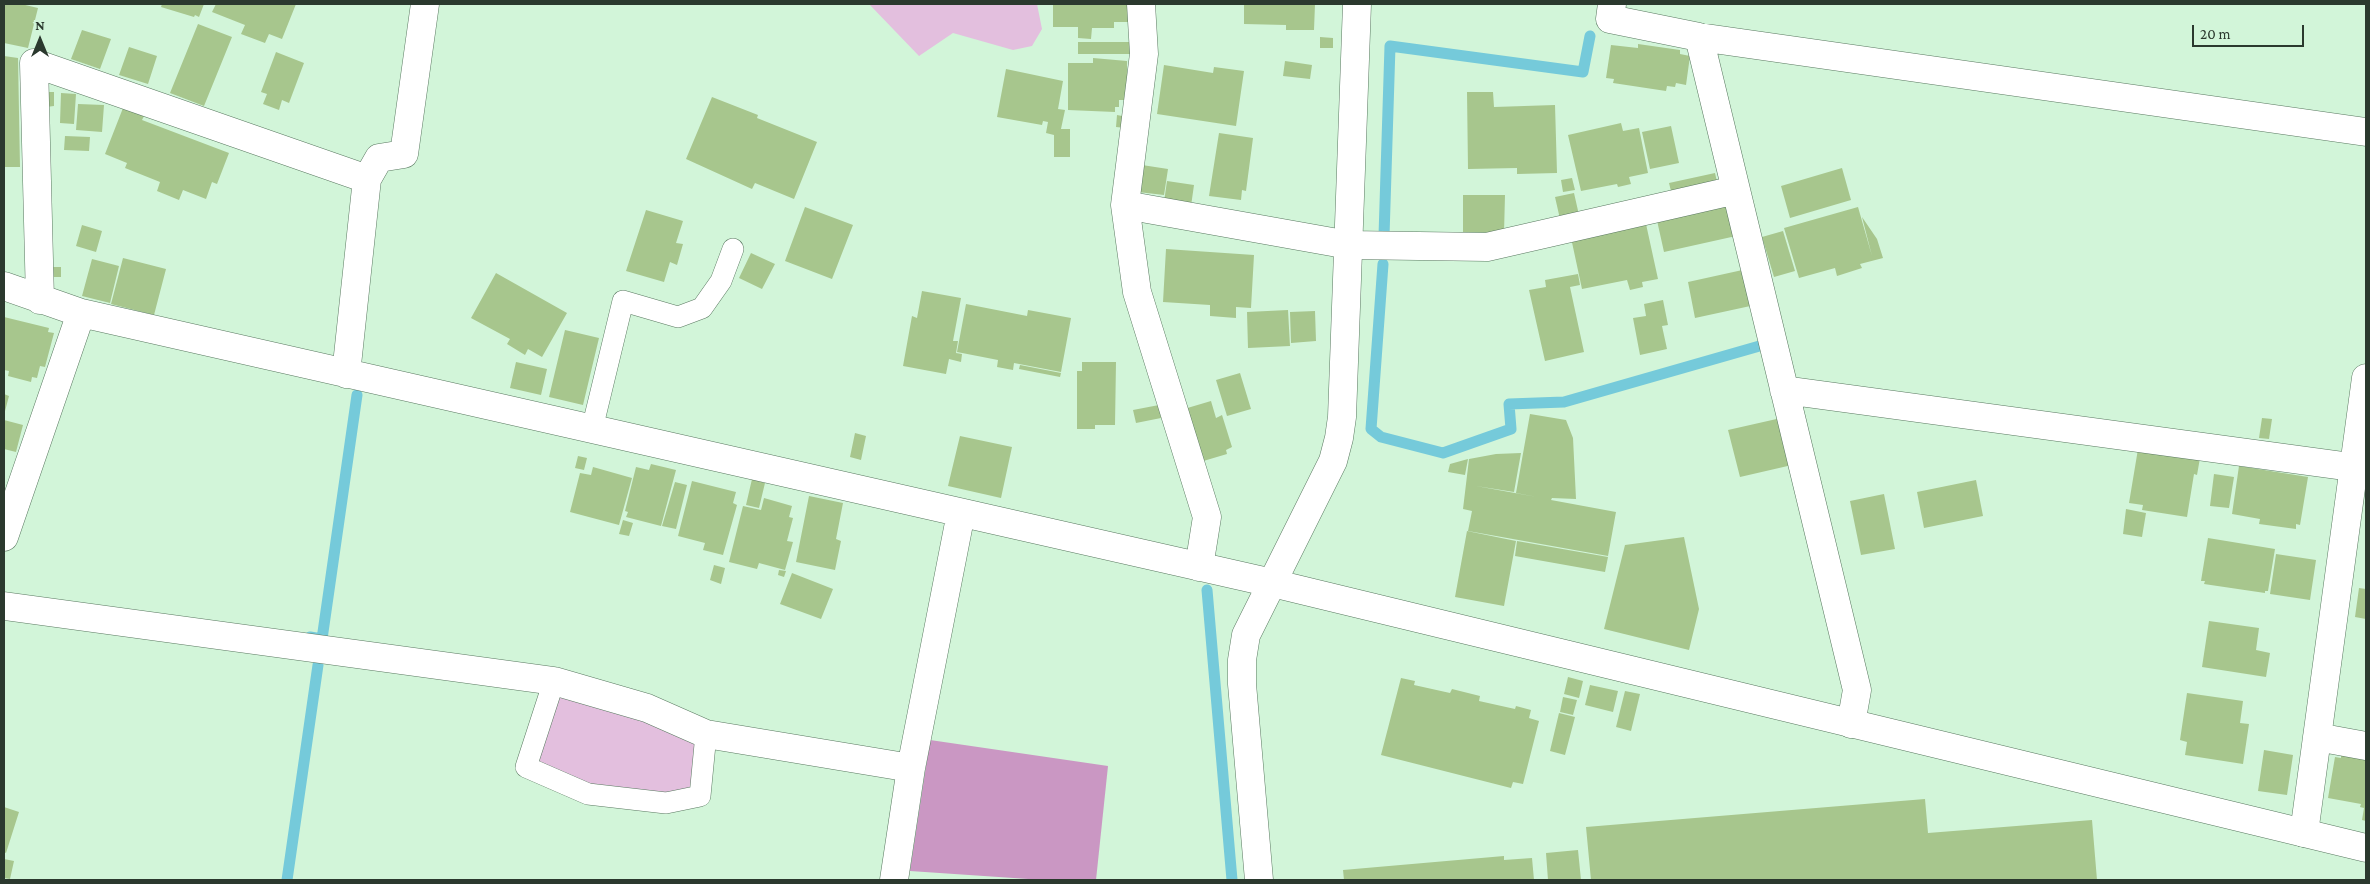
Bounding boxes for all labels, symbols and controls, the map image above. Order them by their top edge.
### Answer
north arrow [15,15,65,65]
scale bar [2195,15,2308,47]
text: N [35,17,45,33]
text: 20 m [2200,26,2231,42]

